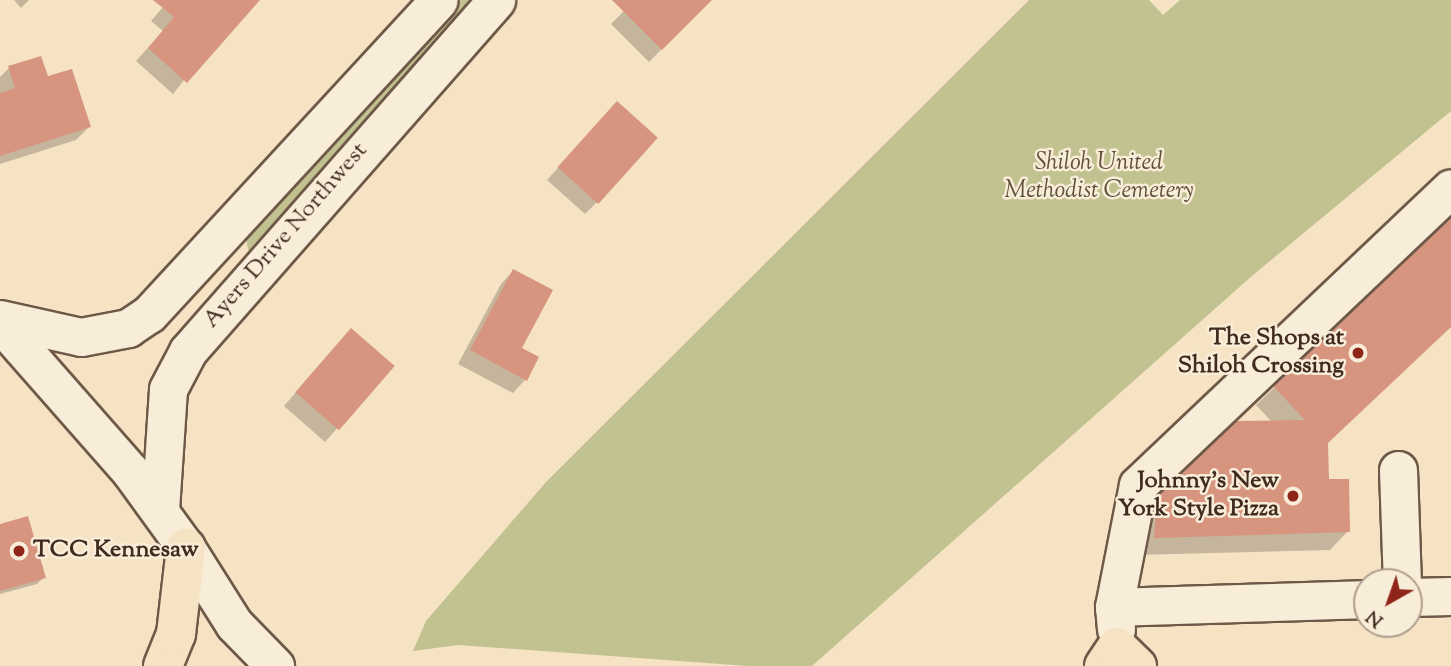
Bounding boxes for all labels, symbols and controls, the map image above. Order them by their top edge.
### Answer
street label: Ayers Drive Northwest [198,137,374,335]
park label: Shiloh United Methodist Cemetery [1004,150,1194,206]
place label: The Shops at Shiloh Crossing [1178,325,1344,381]
marker: The Shops at Shiloh Crossing [1350,345,1366,361]
place label: Johnny's New York Style Pizza [1118,468,1279,524]
marker: Johnny's New York Style Pizza [1285,488,1301,504]
place label: TCC Kennesaw [33,537,199,565]
marker: TCC Kennesaw [11,543,27,559]
north arrow [1353,568,1423,638]
text: N [1361,603,1390,633]

